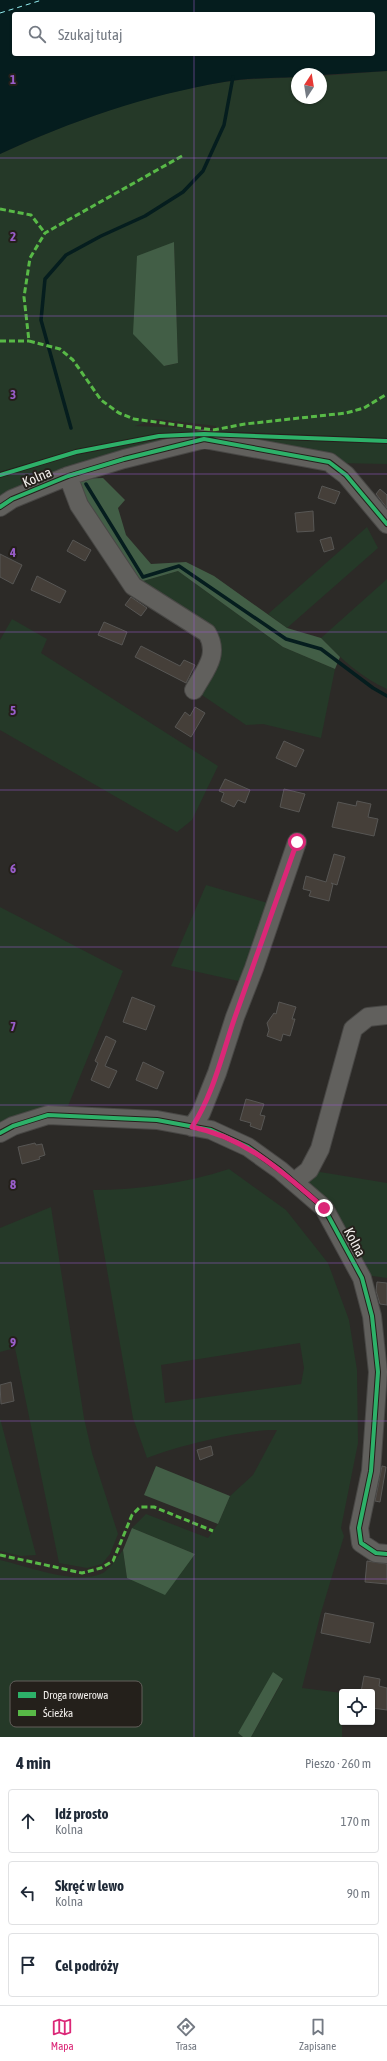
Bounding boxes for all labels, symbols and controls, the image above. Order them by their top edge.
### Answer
search box [12,12,375,56]
icon: search [26,23,48,45]
text: Szukaj tutaj [58,26,122,43]
north arrow [291,68,327,104]
text: 1 [10,72,16,87]
text: 2 [10,229,16,244]
text: 3 [10,387,16,402]
street label: Kolna [20,464,54,490]
text: 4 [9,545,16,560]
text: 5 [10,703,16,718]
route start [288,833,306,851]
text: 6 [10,861,16,876]
text: 7 [10,1019,16,1034]
text: 8 [10,1177,16,1192]
route end [315,1199,333,1217]
street label: Kolna [341,1225,369,1259]
text: 9 [10,1335,16,1350]
legend [10,1681,142,1727]
text: Droga rowerowa [43,1689,108,1701]
map controls [339,1689,375,1725]
button: locate [339,1689,375,1725]
text: Ścieżka [43,1707,73,1719]
text: 4 min [16,1753,51,1773]
text: Pieszo · 260 m [305,1756,371,1771]
text: Idź prosto [55,1805,109,1822]
icon: ahead [17,1810,39,1832]
text: 170 m [341,1814,370,1829]
text: Kolna [55,1822,83,1837]
text: Skręć w lewo [55,1877,124,1894]
icon: left [17,1882,39,1904]
text: 90 m [347,1886,370,1901]
text: Kolna [55,1894,83,1909]
icon: arrive [17,1954,39,1976]
text: Cel podróży [55,1957,119,1974]
tab: Mapa [51,2016,74,2052]
tab: Trasa [175,2016,197,2052]
tab: Zapisane [299,2016,336,2052]

